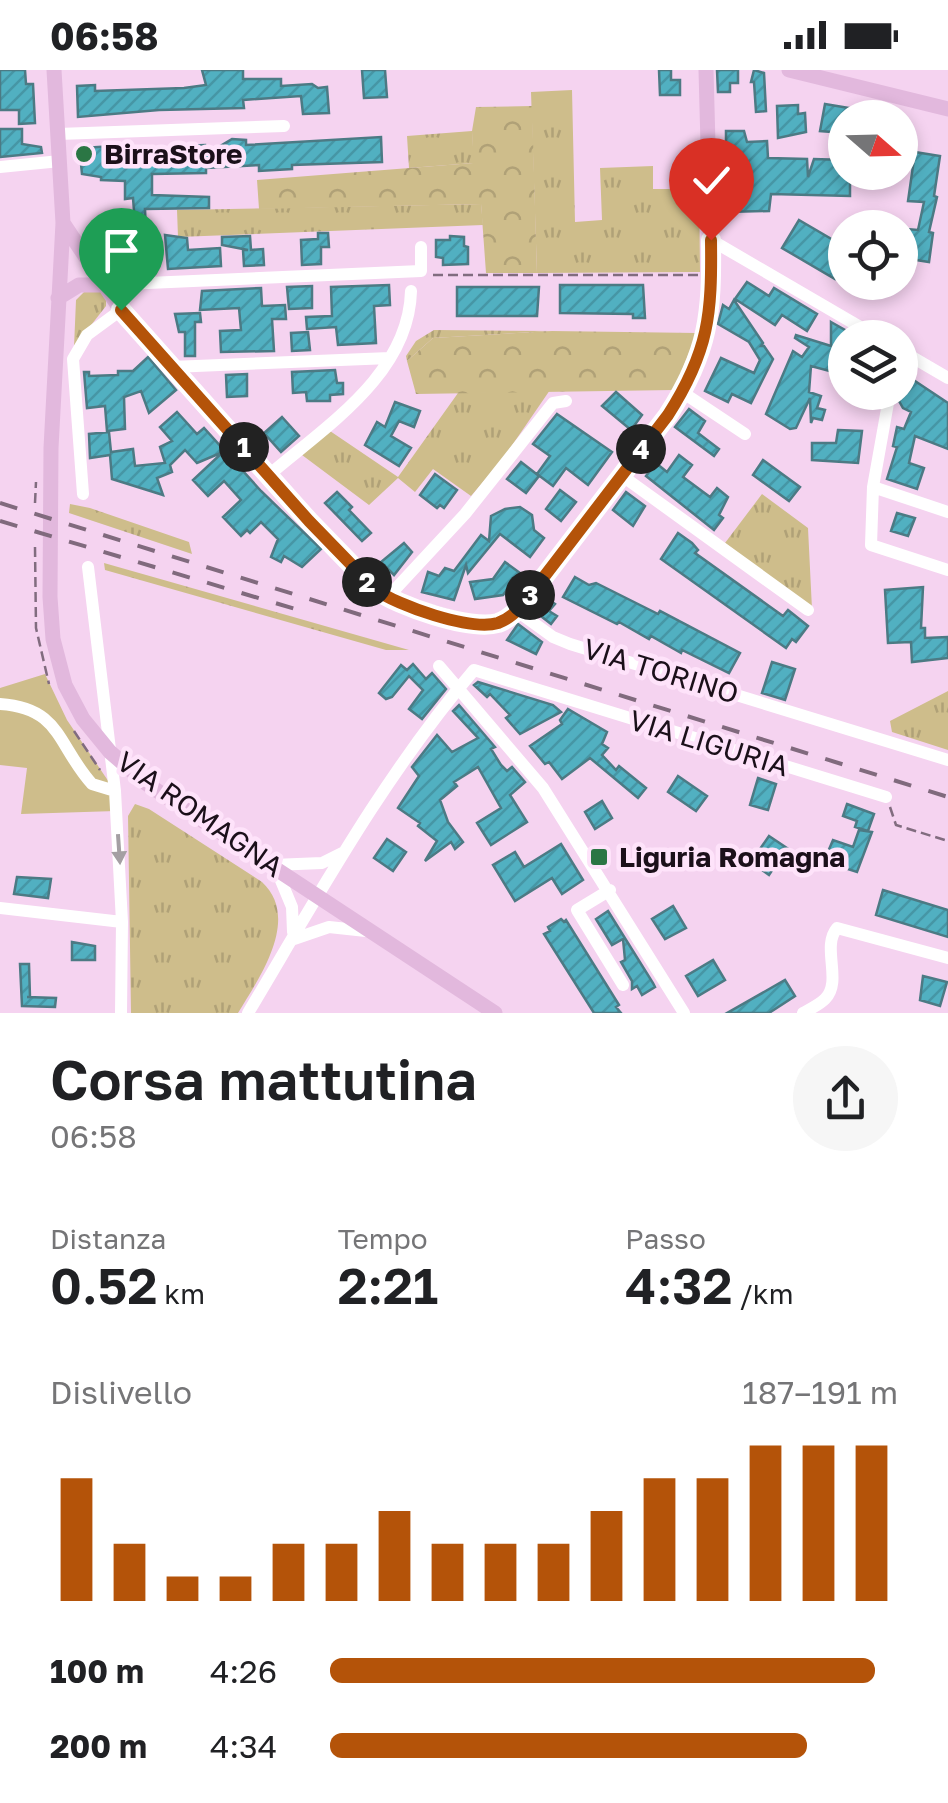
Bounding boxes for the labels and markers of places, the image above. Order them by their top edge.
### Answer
place label: BirraStore [104,137,243,170]
pin [669,138,754,241]
marker: BirraStore [73,143,95,165]
pin [79,208,164,311]
pin: 1 [219,422,269,472]
pin: 4 [616,424,666,474]
pin: 2 [342,557,392,607]
pin: 3 [505,570,555,620]
place label: Liguria Romagna [619,840,845,873]
marker: Liguria Romagna [588,846,610,868]

